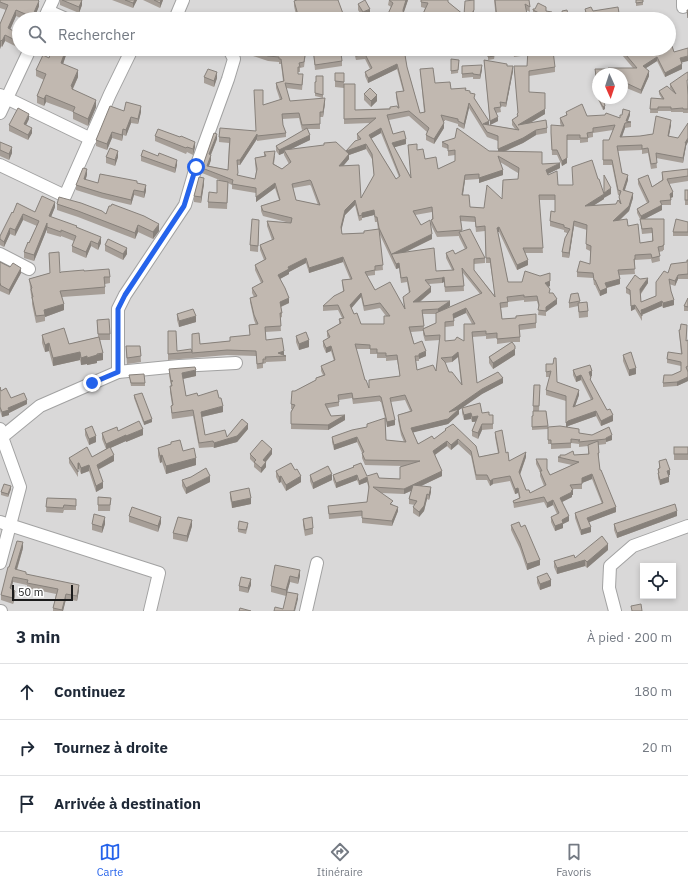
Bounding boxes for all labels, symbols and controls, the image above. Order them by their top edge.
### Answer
search box [12,12,676,56]
icon: search [26,23,48,45]
text: Rechercher [58,25,135,44]
north arrow [592,68,628,104]
route start [187,158,205,176]
route end [83,374,101,392]
map controls [640,563,676,599]
button: locate [640,563,676,599]
scale bar [12,583,73,602]
text: 50 m [18,585,43,599]
text: 3 min [16,626,60,648]
text: À pied · 200 m [587,629,672,646]
icon: ahead [16,681,38,703]
text: Continuez [54,682,125,701]
text: 180 m [634,683,672,700]
icon: right [16,737,38,759]
text: Tournez à droite [54,738,168,757]
text: 20 m [642,739,672,756]
icon: arrive [16,793,38,815]
text: Arrivée à destination [54,794,201,813]
tab: Carte [97,841,123,879]
tab: Itinéraire [317,841,363,879]
tab: Favoris [556,841,591,879]

